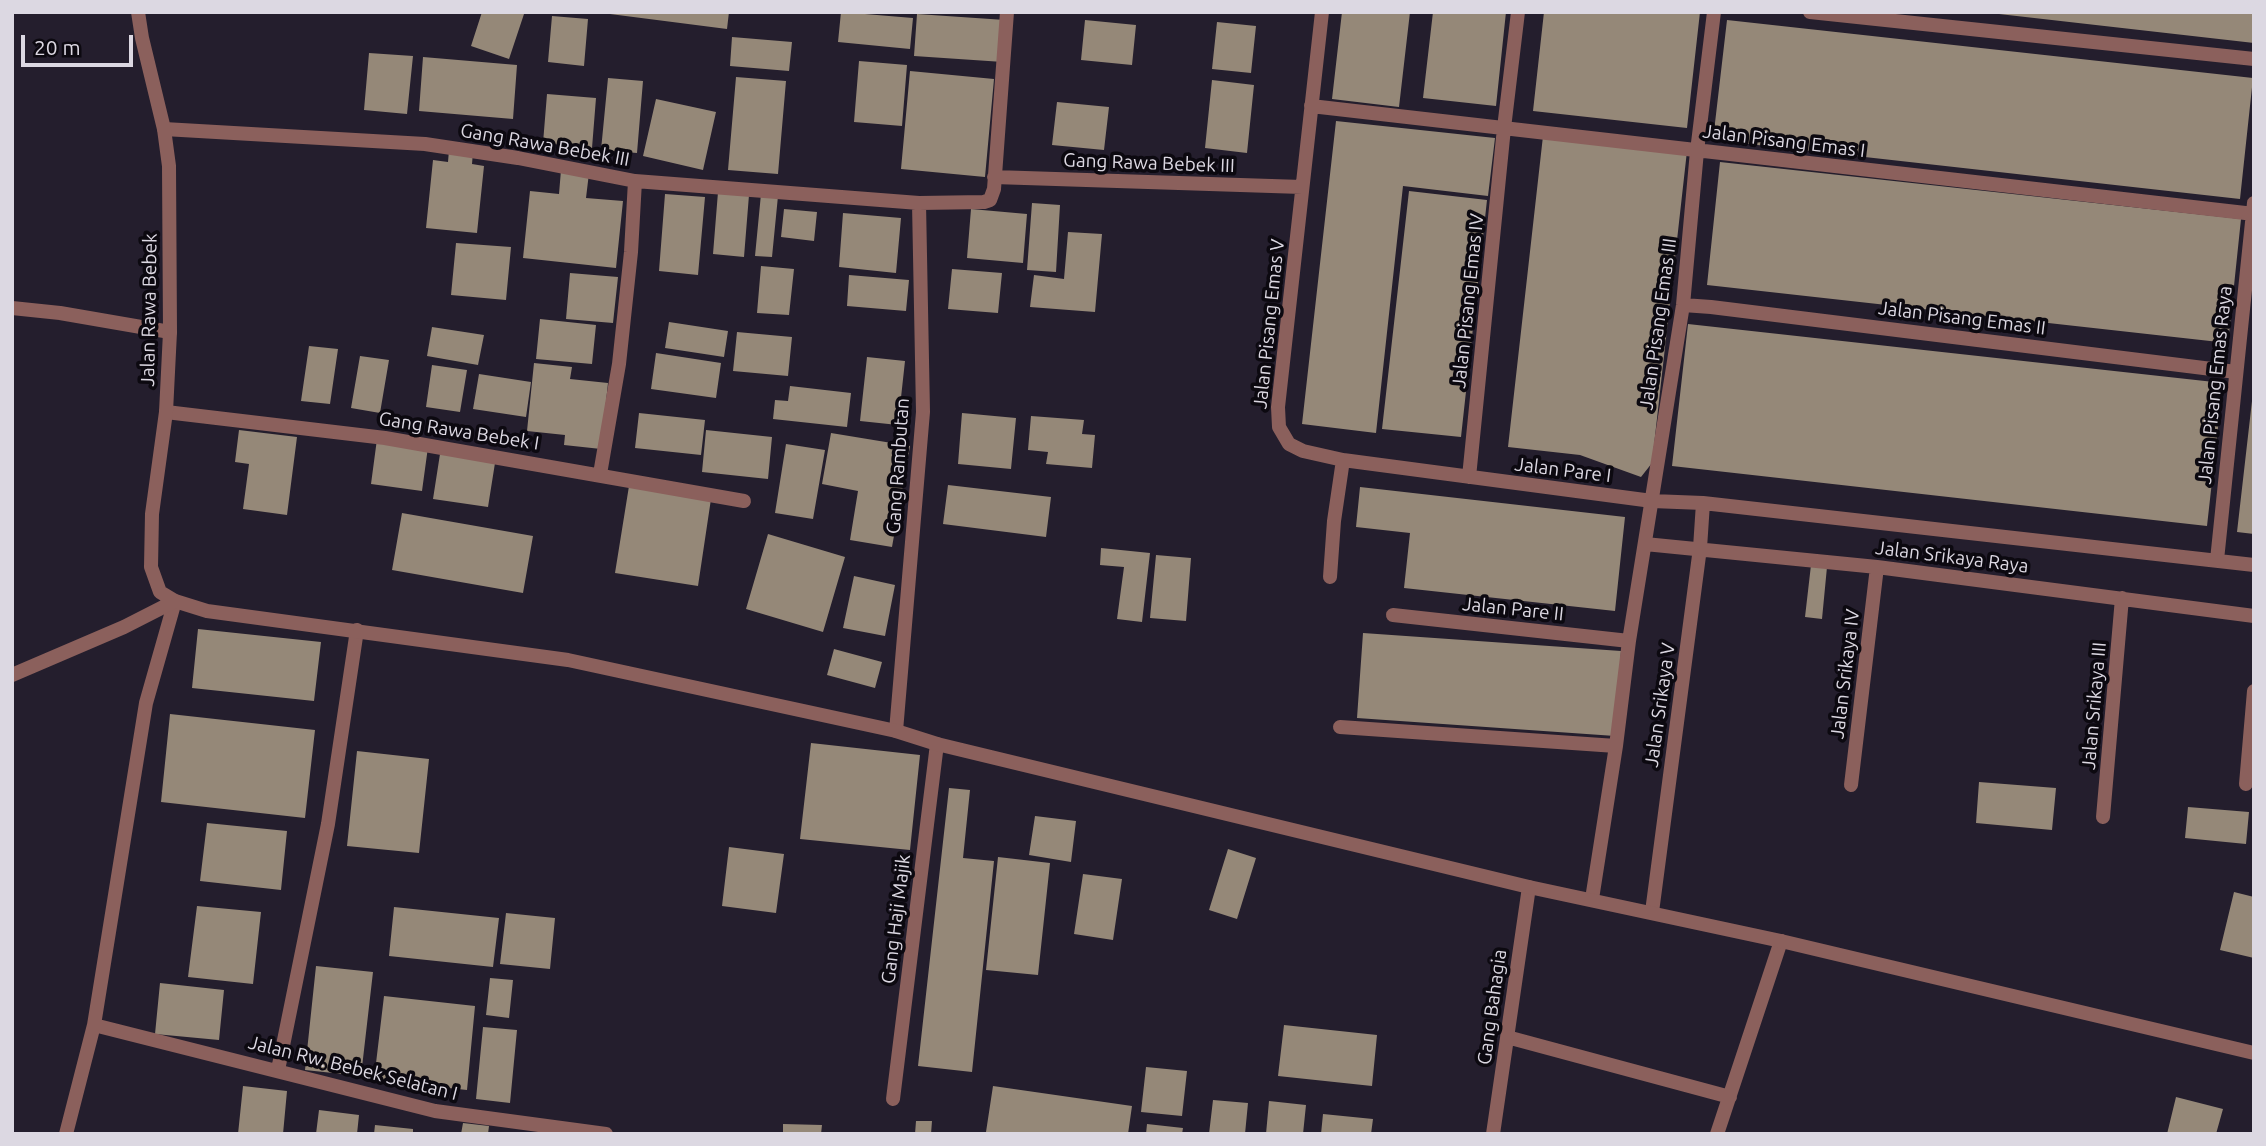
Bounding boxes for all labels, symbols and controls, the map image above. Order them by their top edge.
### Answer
scale bar [24,21,136,65]
text: 20 m [34,35,81,59]
street label: Gang Rawa Bebek III [459,119,631,171]
street label: Jalan Pisang Emas I [1701,120,1867,162]
street label: Gang Rawa Bebek III [1063,149,1235,177]
street label: Jalan Pisang Emas IV [1447,213,1489,389]
street label: Jalan Rawa Bebek [136,233,162,387]
street label: Jalan Pisang Emas III [1635,237,1681,411]
street label: Jalan Pisang Emas V [1249,238,1289,410]
street label: Jalan Pisang Emas Raya [2193,285,2237,485]
street label: Jalan Pisang Emas II [1877,296,2047,340]
street label: Gang Rambutan [882,397,914,535]
street label: Gang Rawa Bebek I [377,407,541,455]
street label: Jalan Pare I [1514,453,1612,487]
street label: Jalan Srikaya Raya [1874,536,2030,578]
street label: Jalan Pare II [1461,592,1565,626]
street label: Jalan Srikaya IV [1826,608,1864,740]
street label: Jalan Srikaya V [1640,641,1680,769]
street label: Jalan Srikaya III [2077,641,2111,771]
street label: Gang Haji Majik [877,853,915,985]
street label: Gang Bahagia [1473,948,1511,1066]
street label: Jalan Rw. Bebek Selatan I [246,1031,460,1105]

